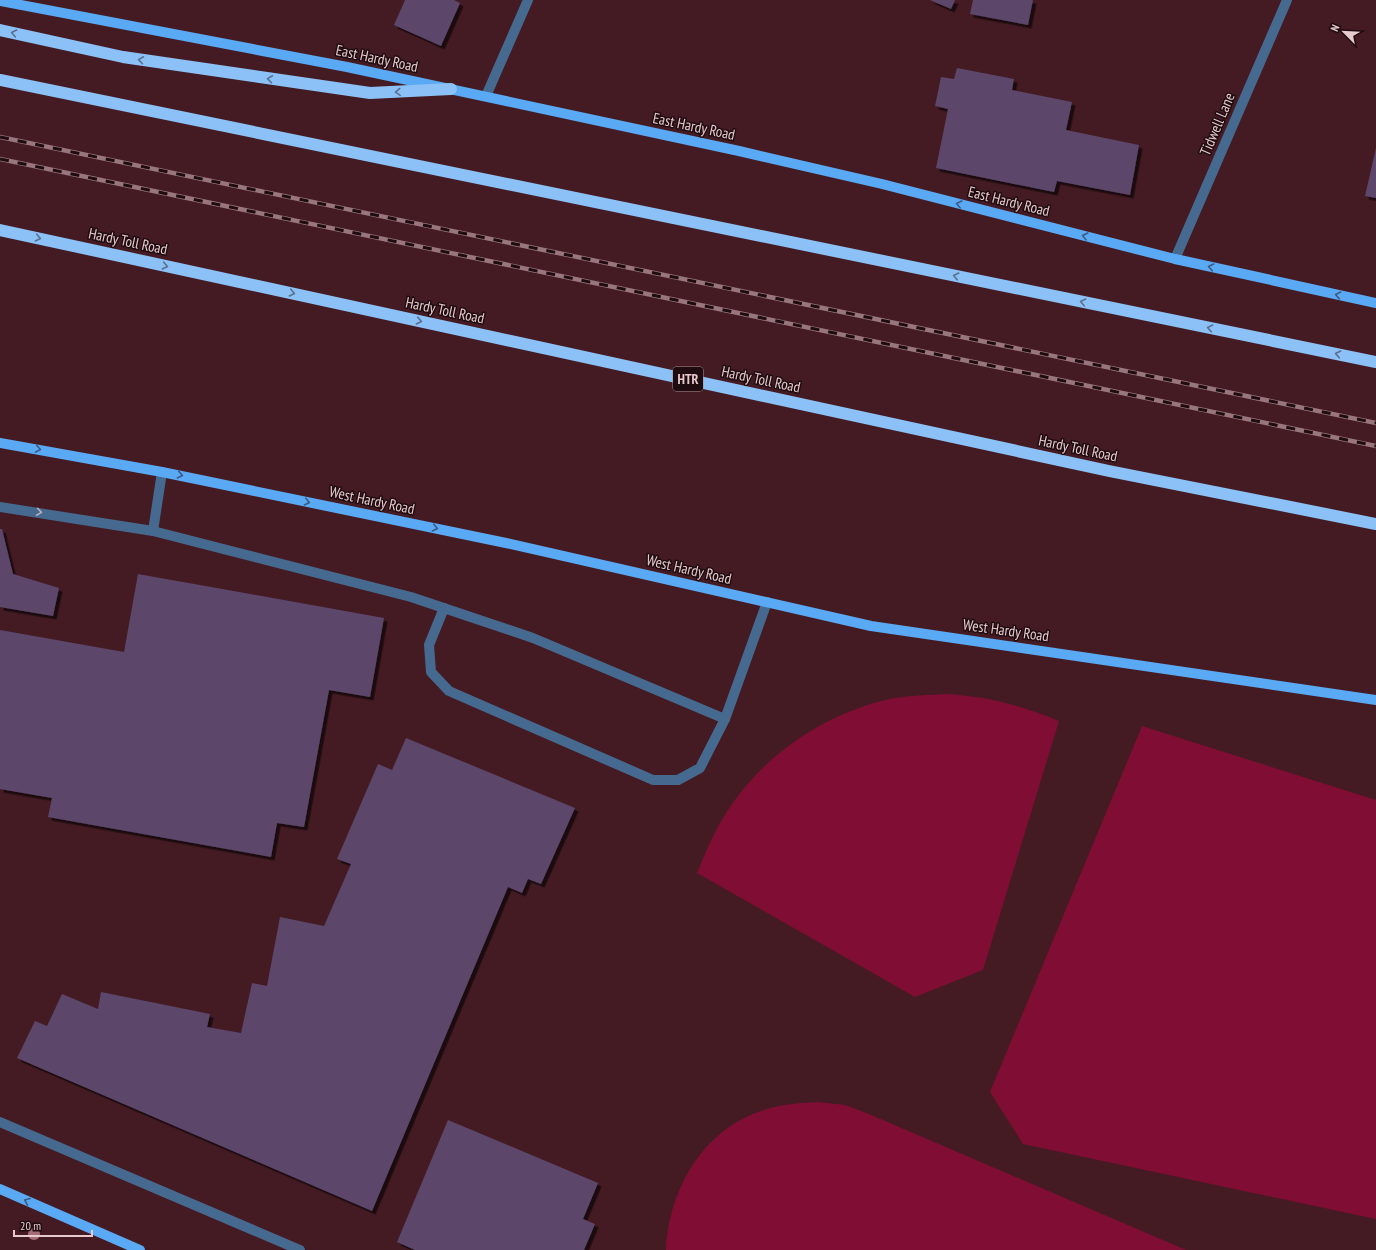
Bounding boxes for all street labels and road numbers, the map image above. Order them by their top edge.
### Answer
street label: East Hardy Road [334,40,420,76]
street label: Tidwell Lane [1195,90,1239,158]
street label: East Hardy Road [651,108,737,144]
street label: East Hardy Road [966,182,1052,220]
street label: Hardy Toll Road [87,223,169,259]
street label: Hardy Toll Road [404,292,486,328]
street label: Hardy Toll Road [720,361,802,397]
road number: HTR [673,367,703,391]
street label: Hardy Toll Road [1037,430,1119,466]
street label: West Hardy Road [328,482,416,518]
street label: West Hardy Road [645,550,733,588]
street label: West Hardy Road [962,615,1050,645]

